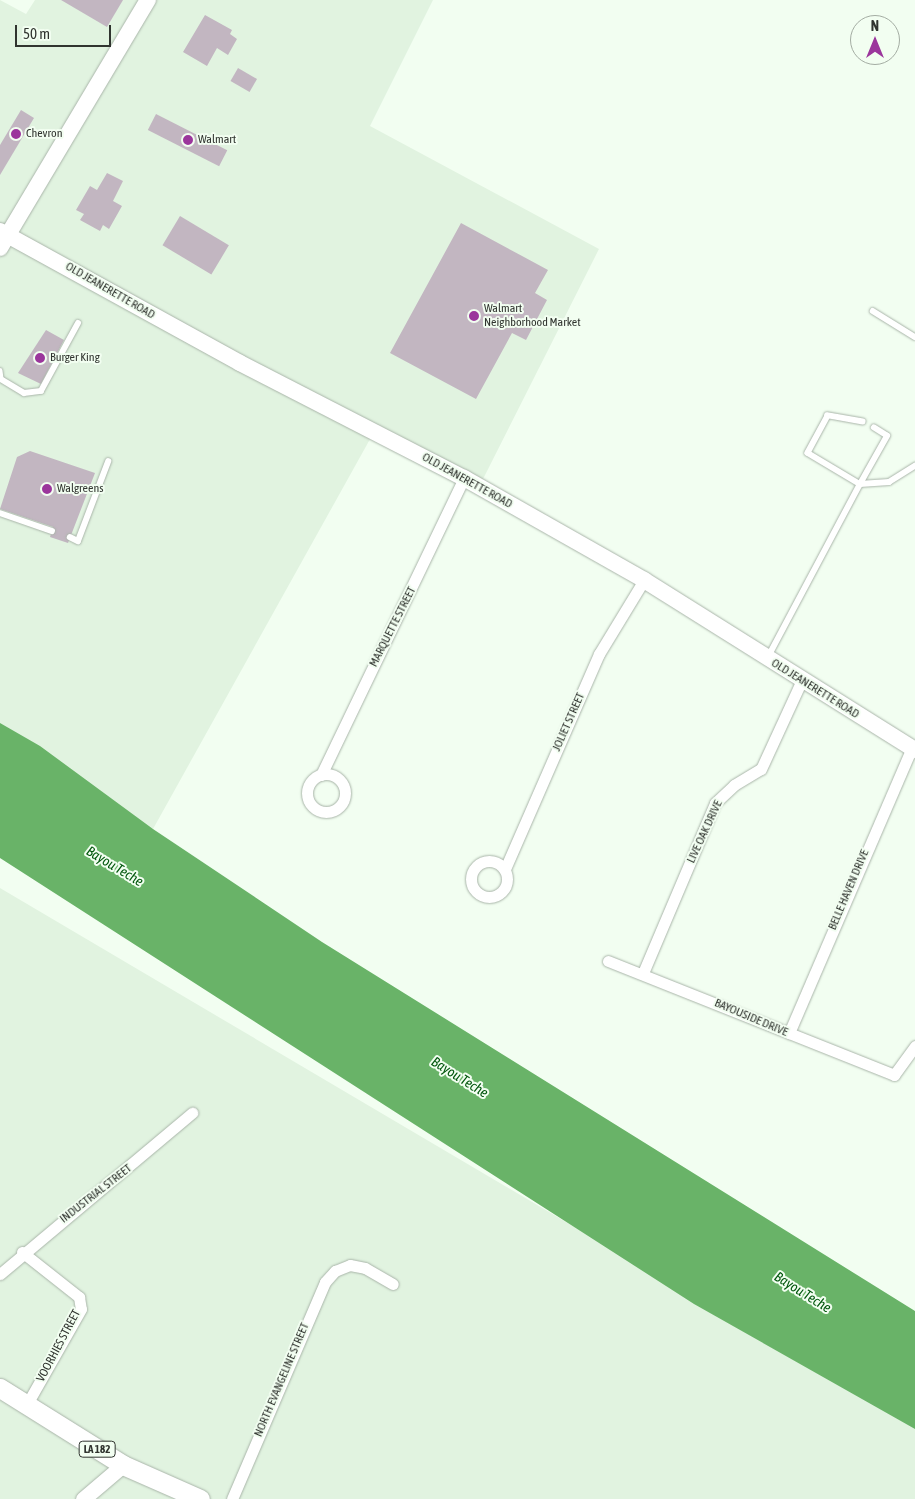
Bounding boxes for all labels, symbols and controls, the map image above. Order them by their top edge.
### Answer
scale bar [18,15,114,47]
north arrow [850,15,900,65]
text: N [871,18,879,34]
text: 50 m [23,25,50,42]
place label: Chevron [26,127,62,141]
marker: Chevron [10,128,22,140]
place label: Walmart [198,133,236,147]
marker: Walmart [182,134,194,146]
street label: OLD JEANERETTE ROAD [63,260,157,322]
place label: Walmart Neighborhood Market [484,302,581,330]
marker: Walmart Neighborhood Market [468,310,480,322]
place label: Burger King [50,351,100,365]
marker: Burger King [34,352,46,364]
street label: OLD JEANERETTE ROAD [419,450,515,512]
place label: Walgreens [57,482,104,496]
marker: Walgreens [41,483,53,495]
street label: MARQUETTE STREET [367,584,419,670]
street label: OLD JEANERETTE ROAD [768,656,862,722]
street label: JOLIET STREET [550,691,588,753]
street label: LIVE OAK DRIVE [684,798,726,866]
water label: Bayou Teche [83,842,147,890]
street label: BELLE HAVEN DRIVE [826,848,872,932]
street label: BAYOUSIDE DRIVE [712,996,790,1040]
water label: Bayou Teche [429,1053,491,1101]
street label: INDUSTRIAL STREET [57,1161,135,1227]
water label: Bayou Teche [772,1268,834,1316]
street label: VOORHIES STREET [34,1308,84,1384]
street label: NORTH EVANGELINE STREET [251,1321,313,1439]
road number: LA 182 [78,1440,116,1458]

